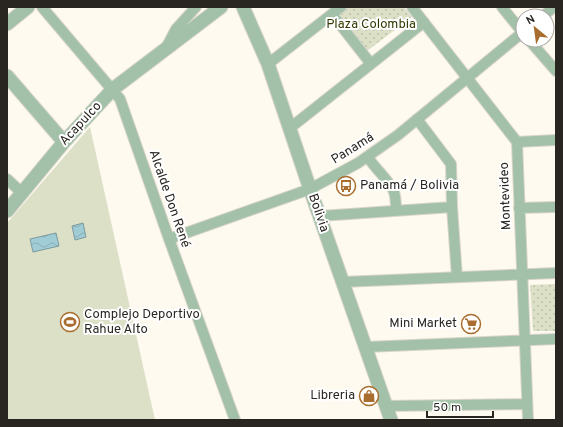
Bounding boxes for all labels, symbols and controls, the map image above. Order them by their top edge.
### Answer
north arrow [515,8,555,48]
text: N [524,12,537,28]
park label: Plaza Colombia [326,17,416,33]
street label: Acapulco [57,99,105,149]
street label: Panamá [329,130,377,168]
street label: Alcalde Don René [145,148,193,250]
street label: Montevideo [497,162,515,230]
bus stop icon: Panamá / Bolivia [335,175,357,197]
place label: Panamá / Bolivia [360,178,459,194]
street label: Bolivia [304,192,332,234]
place label: Complejo Deportivo Rahue Alto [84,307,200,338]
sports icon: Complejo Deportivo Rahue Alto [59,311,81,333]
supermarket icon: Mini Market [460,313,482,335]
place label: Mini Market [389,316,457,332]
shop icon: Libreria [358,385,380,407]
place label: Libreria [310,388,355,404]
scale bar [427,393,493,419]
text: 50 m [433,400,461,416]

